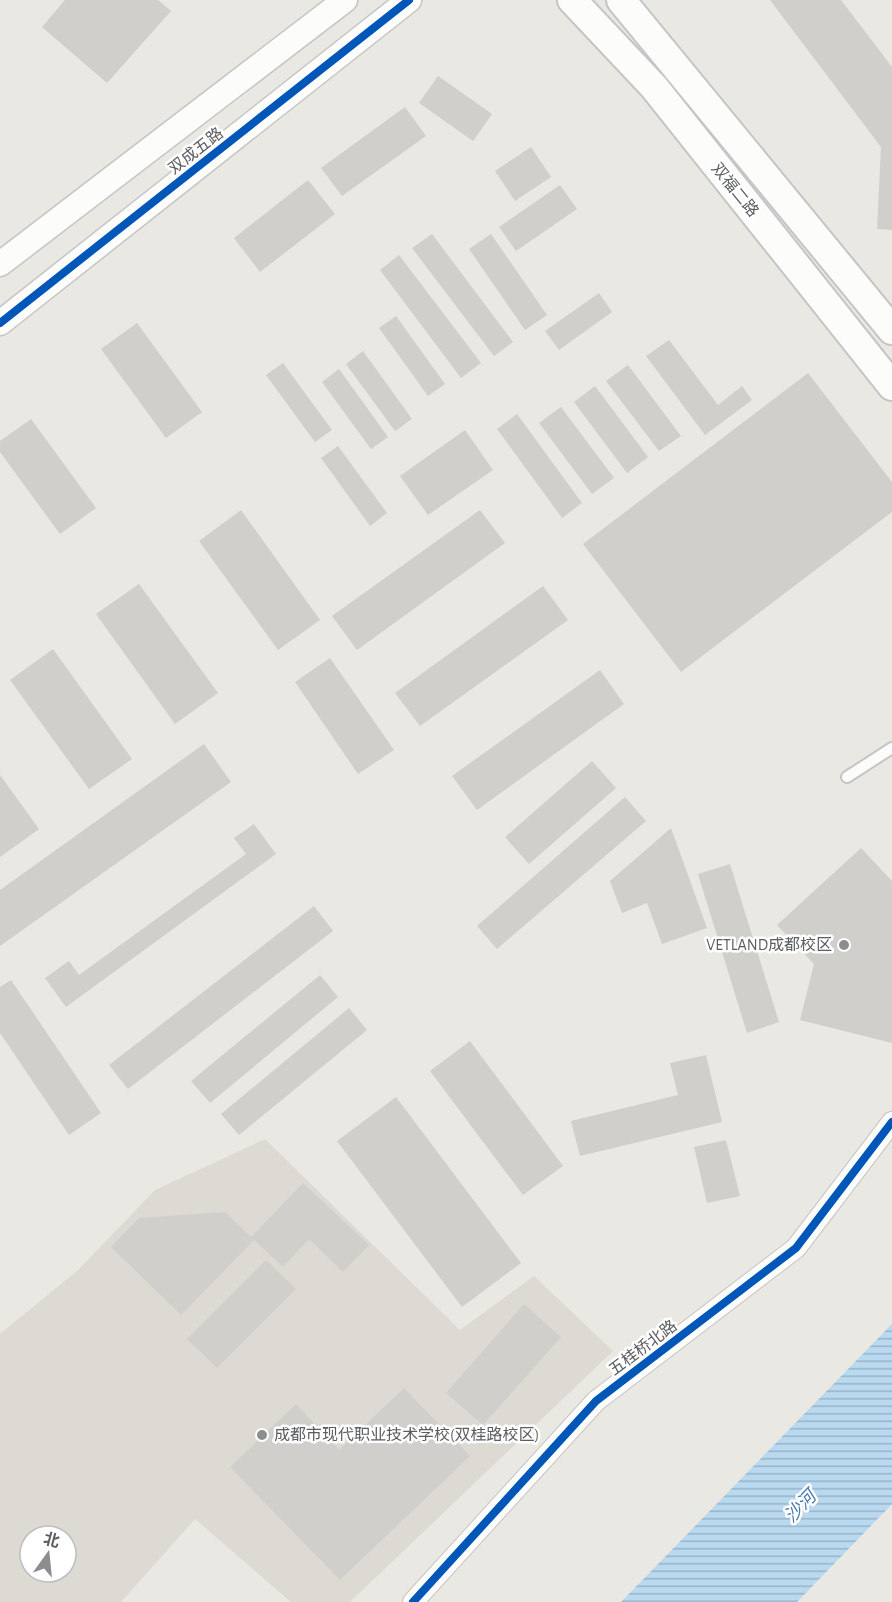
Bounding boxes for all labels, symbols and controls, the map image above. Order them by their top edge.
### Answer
street label: 双成五路 [165,124,226,177]
street label: 双福二路 [709,159,762,220]
place label: VETLAND成都校区 [706,936,832,953]
marker: VETLAND成都校区 [837,938,851,952]
street label: 五桂桥北路 [606,1317,680,1378]
place label: 成都市现代职业技术学校(双桂路校区) [274,1426,540,1443]
marker: 成都市现代职业技术学校(双桂路校区) [255,1428,269,1442]
water label: 沙河 [781,1485,822,1526]
north arrow [18,1524,78,1584]
text: 北 [42,1530,62,1550]

